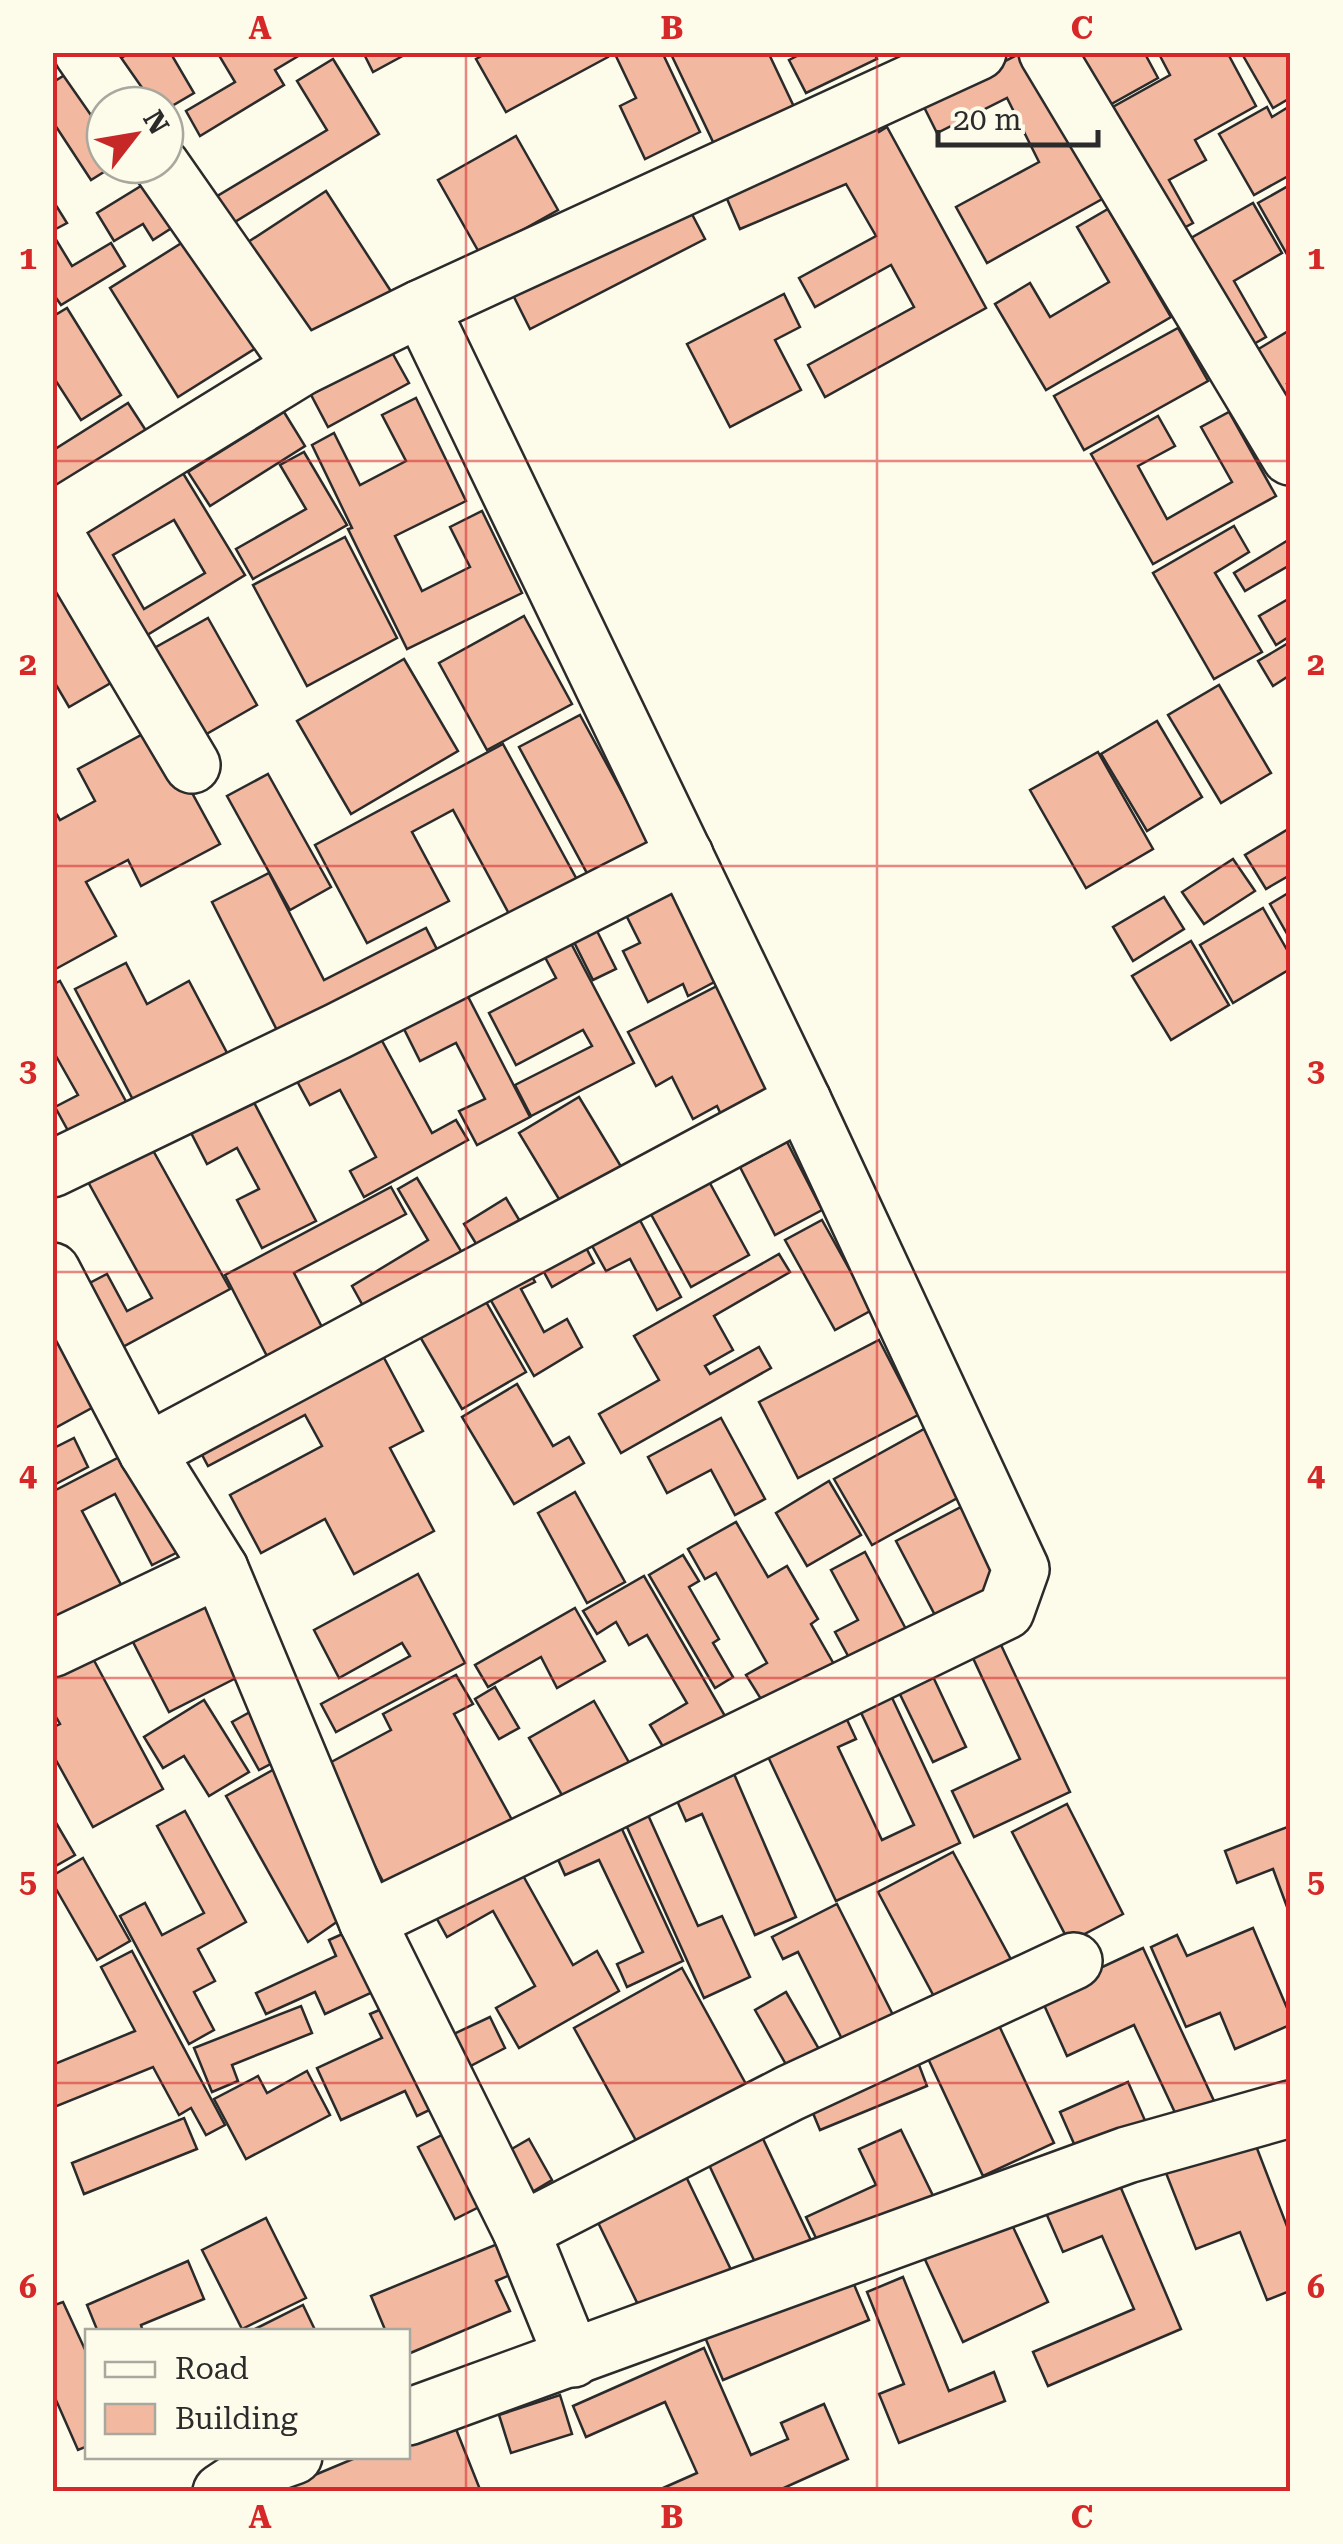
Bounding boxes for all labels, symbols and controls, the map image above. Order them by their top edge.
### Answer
text: A [248,9,272,47]
text: B [660,9,684,47]
text: C [1071,9,1093,47]
north arrow [85,85,185,185]
scale bar [938,85,1098,147]
text: 20 m [953,102,1022,137]
text: N [136,105,176,140]
text: 1 [19,239,37,277]
text: 1 [1307,239,1325,277]
text: 2 [19,645,37,683]
text: 2 [1307,645,1325,683]
text: 3 [19,1051,37,1089]
text: 3 [1307,1051,1325,1089]
text: 4 [19,1456,37,1494]
text: 4 [1307,1456,1325,1494]
text: 5 [19,1862,37,1900]
text: 5 [1307,1862,1325,1900]
text: 6 [19,2268,37,2306]
text: 6 [1307,2268,1325,2306]
legend [85,2329,410,2459]
text: Road [175,2351,249,2386]
text: Building [175,2401,298,2436]
text: A [248,2498,272,2536]
text: B [660,2498,684,2536]
text: C [1071,2498,1093,2536]

